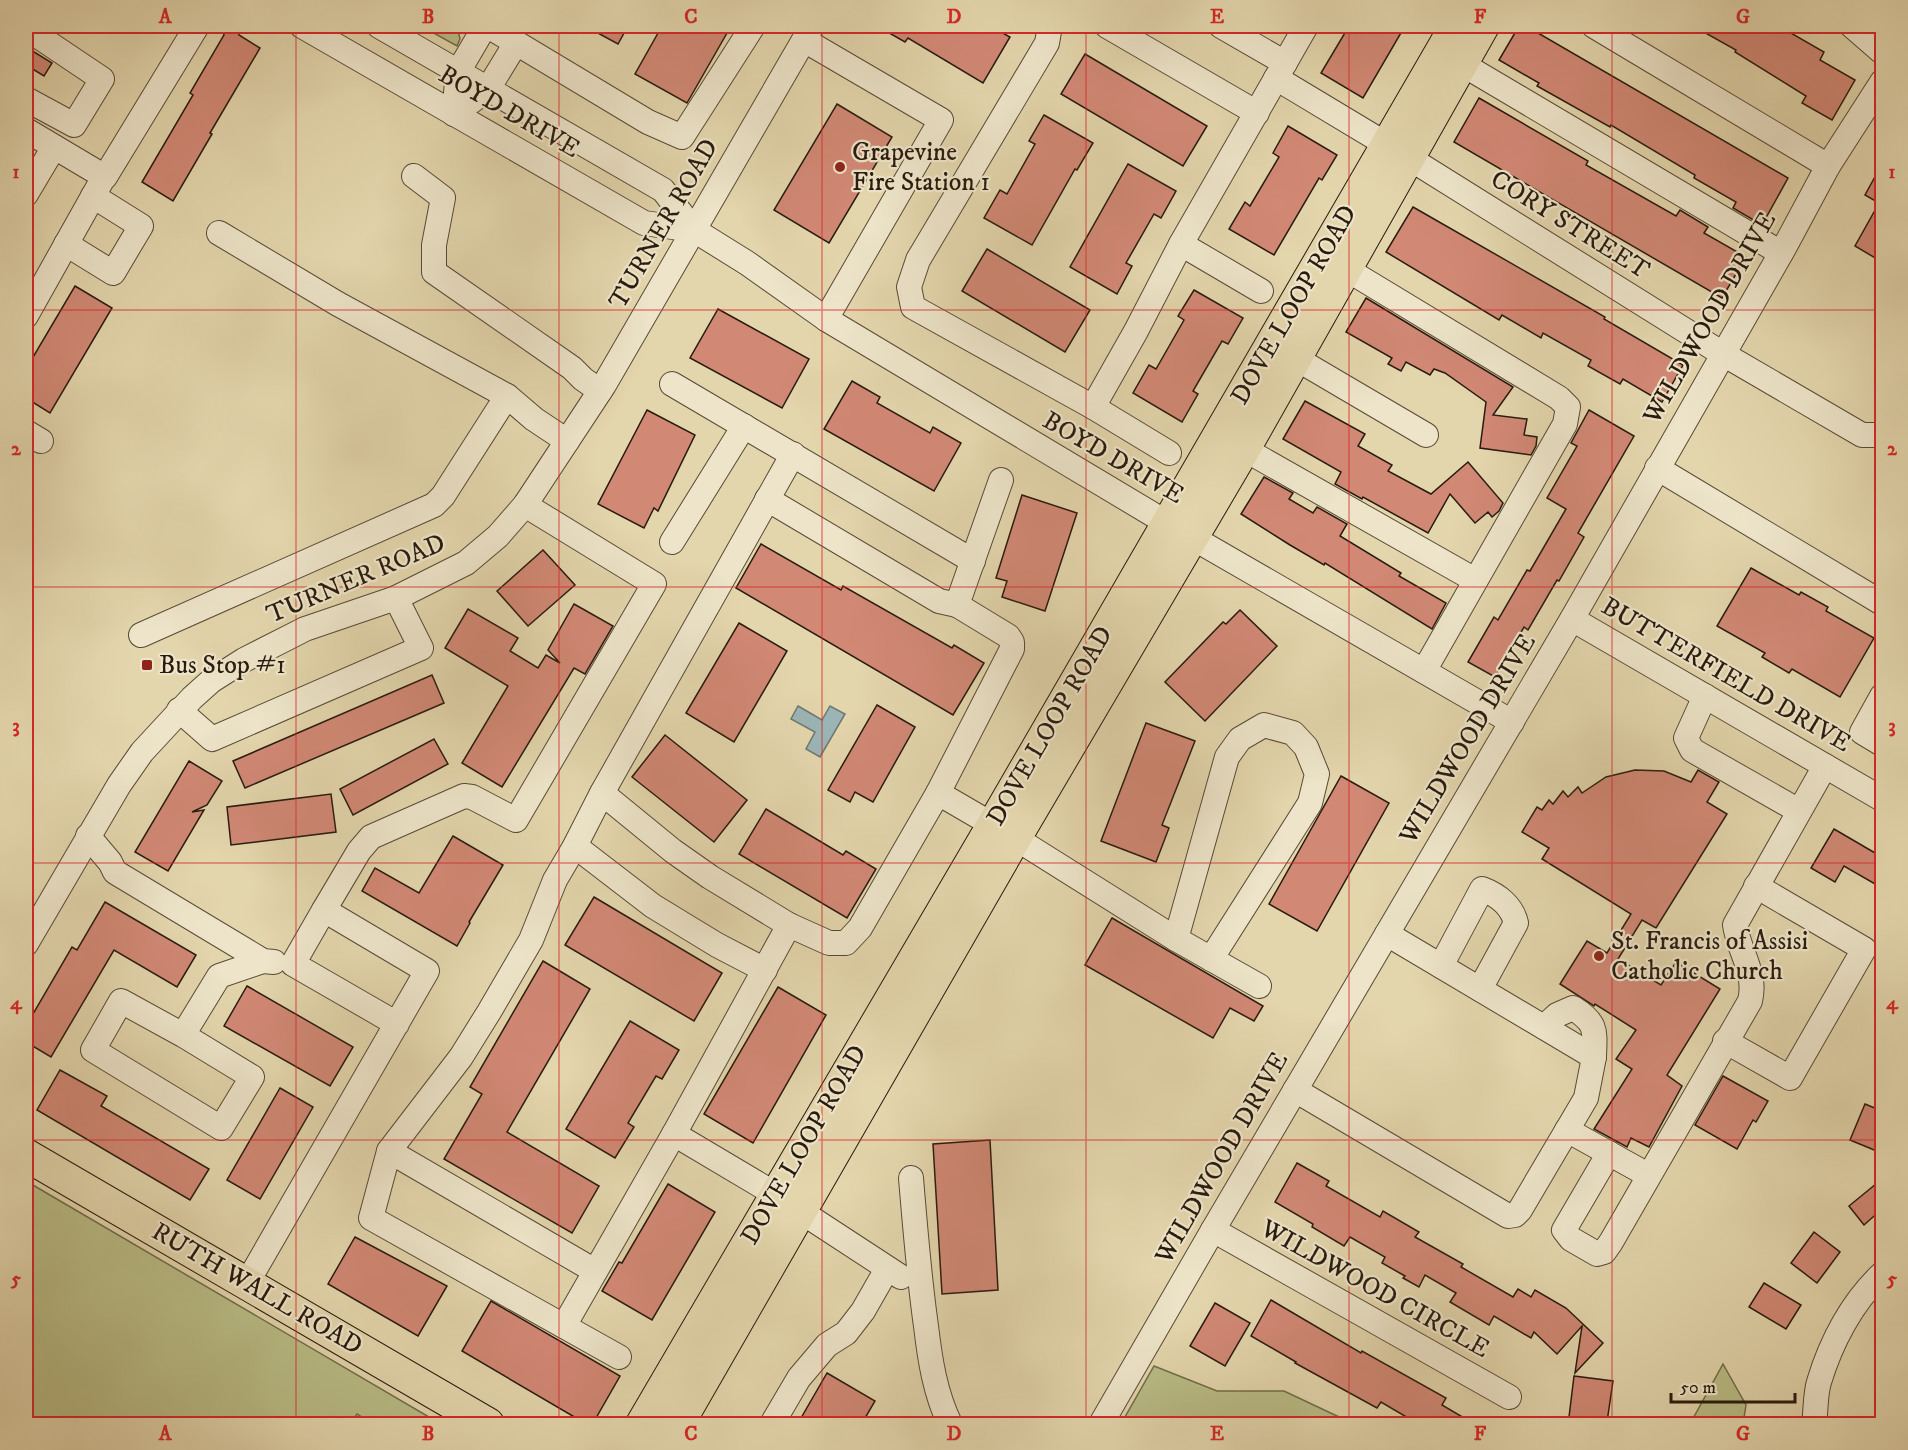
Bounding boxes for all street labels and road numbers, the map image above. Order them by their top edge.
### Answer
street label: BOYD DRIVE [432,58,586,166]
street label: TURNER ROAD [602,133,726,315]
street label: CORY STREET [1484,163,1656,287]
street label: DOVE LOOP ROAD [1223,199,1365,411]
street label: WILDWOOD DRIVE [1635,206,1784,431]
street label: BOYD DRIVE [1036,404,1190,512]
street label: TURNER ROAD [262,527,450,631]
street label: BUTTERFIELD DRIVE [1595,590,1857,760]
street label: DOVE LOOP ROAD [979,620,1121,832]
street label: WILDWOOD DRIVE [1392,628,1544,851]
street label: DOVE LOOP ROAD [733,1039,875,1251]
street label: WILDWOOD DRIVE [1147,1046,1296,1271]
street label: WILDWOOD CIRCLE [1254,1212,1495,1366]
street label: RUTH WALL ROAD [146,1215,368,1363]

